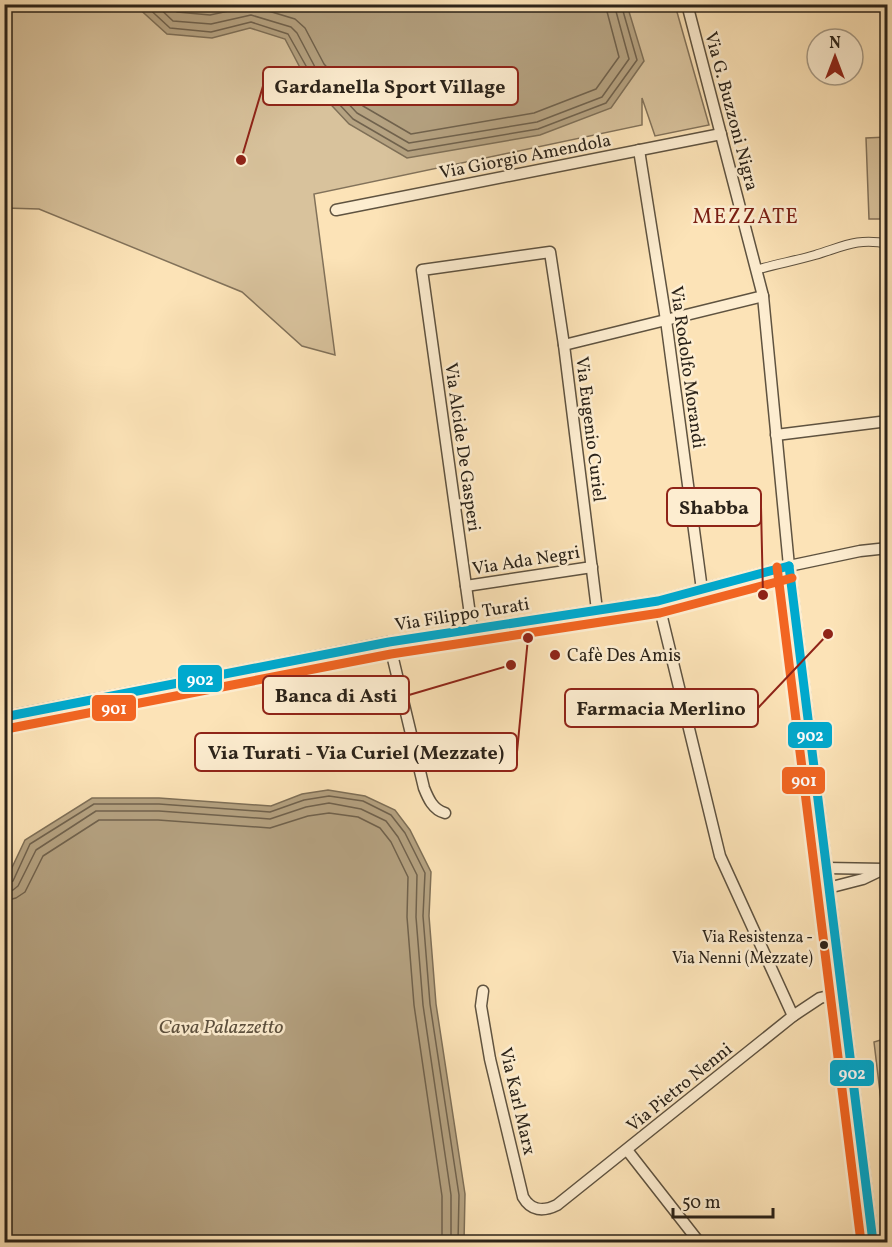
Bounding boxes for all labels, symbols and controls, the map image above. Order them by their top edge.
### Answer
north arrow [805,27,865,87]
street label: Via G. Buzzoni Nigra [697,29,764,194]
text: N [829,33,841,55]
callout: Gardanella Sport Village [263,67,518,105]
text: Gardanella Sport Village [275,74,505,102]
street label: Via Giorgio Amendola [437,129,613,186]
district label: MEZZATE [693,203,799,232]
street label: Via Rodolfo Morandi [663,284,710,450]
street label: Via Eugenio Curiel [568,355,611,503]
street label: Via Alcide De Gasperi [437,361,486,533]
callout: Shabba [667,488,761,526]
text: Shabba [679,495,749,523]
street label: Via Ada Negri [471,541,582,582]
street label: Via Filippo Turati [393,592,531,638]
place label: Cafè Des Amis [567,644,681,669]
marker: Cafè Des Amis [548,648,562,662]
line badge: 902 [177,664,223,693]
text: 902 [186,670,214,692]
callout: Banca di Asti [263,676,409,714]
text: Banca di Asti [275,683,397,711]
callout: Farmacia Merlino [565,689,758,727]
line badge: 901 [91,694,137,722]
text: Farmacia Merlino [576,696,746,724]
text: 901 [101,699,127,721]
line badge: 902 [787,721,833,749]
text: 902 [796,726,824,748]
callout: Via Turati - Via Curiel (Mezzate) [195,733,517,771]
text: Via Turati - Via Curiel (Mezzate) [208,740,504,768]
line badge: 901 [781,766,826,795]
text: 901 [791,771,817,793]
place label: Via Resistenza - Via Nenni (Mezzate) [672,927,813,970]
marker: Via Resistenza - Via Nenni (Mezzate) [818,939,830,951]
water label: Cava Palazzetto [159,1014,283,1042]
street label: Via Pietro Nenni [622,1038,738,1139]
street label: Via Karl Marx [492,1045,541,1158]
line badge: 902 [829,1059,875,1087]
text: 902 [838,1064,866,1086]
scale bar [673,1181,774,1219]
text: 50 m [682,1191,721,1216]

